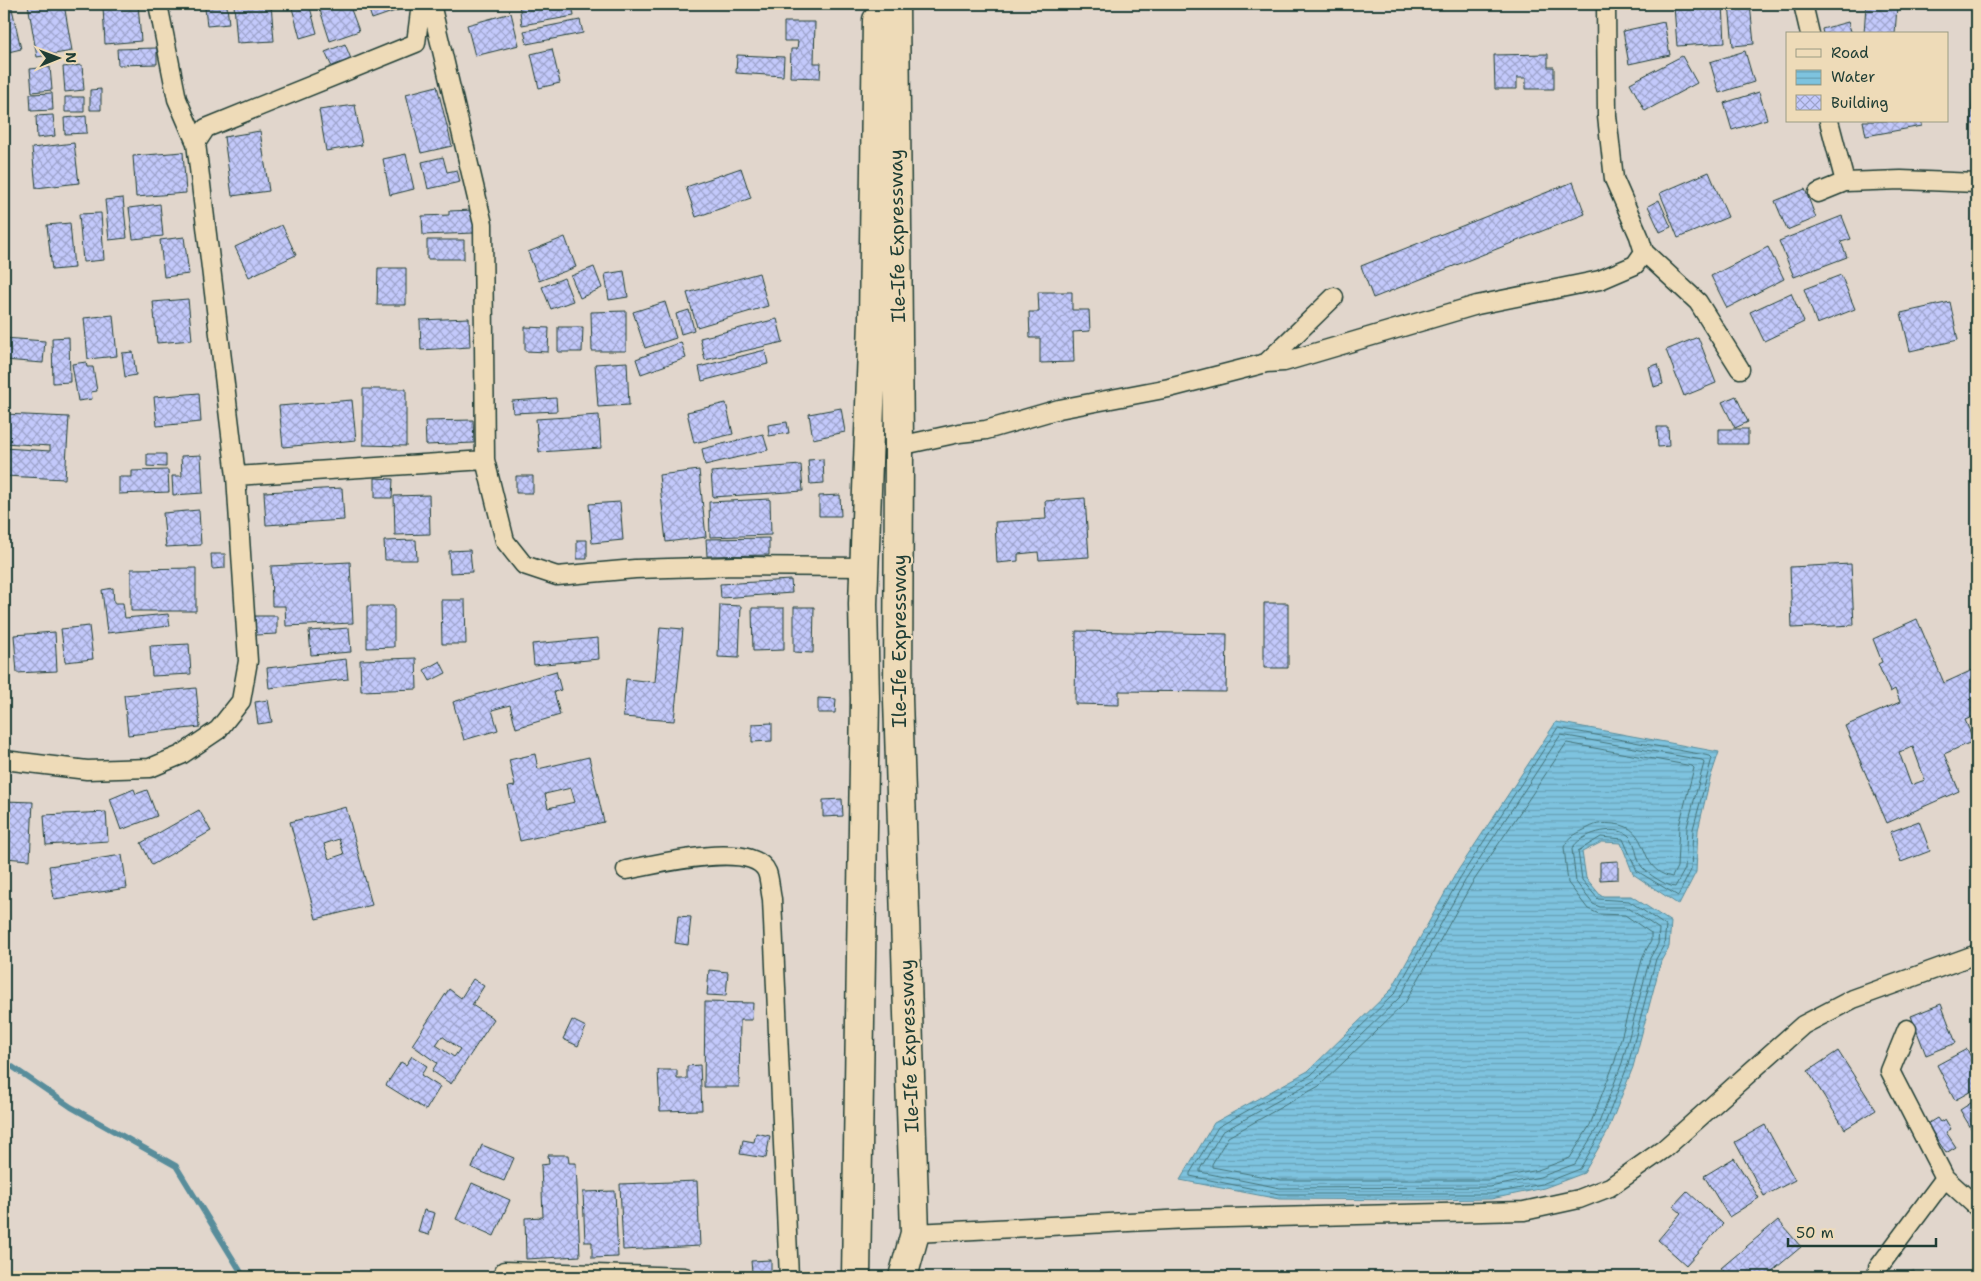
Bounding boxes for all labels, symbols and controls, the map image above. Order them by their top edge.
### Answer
north arrow [32,32,82,82]
legend [1786,32,1948,122]
text: Road [1831,43,1869,63]
text: N [62,52,80,63]
text: Water [1831,67,1875,87]
text: Building [1831,93,1888,113]
street label: Ile-Ife Expressway [883,149,911,323]
street label: Ile-Ife Expressway [887,554,912,728]
street label: Ile-Ife Expressway [893,959,925,1133]
scale bar [1788,1216,1936,1248]
text: 50 m [1796,1223,1834,1243]

